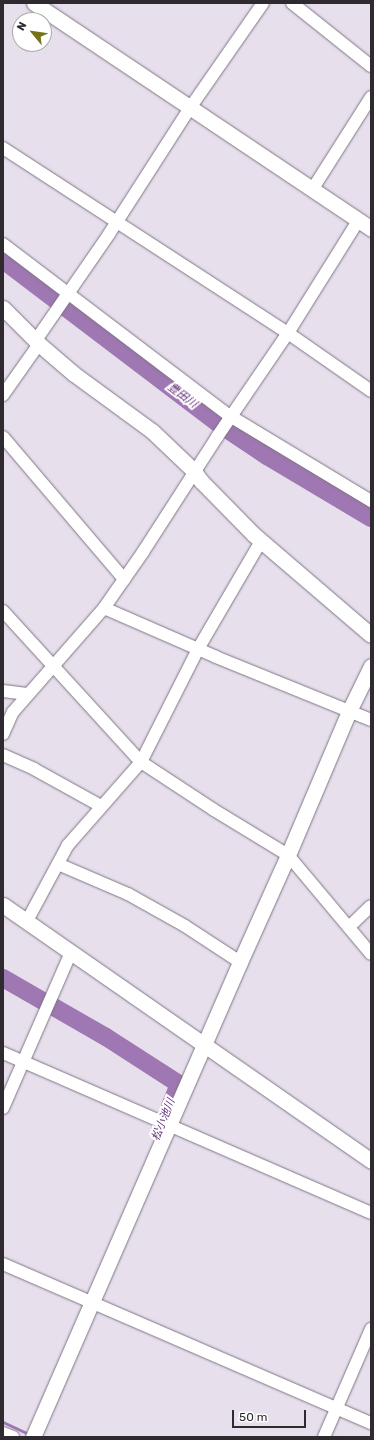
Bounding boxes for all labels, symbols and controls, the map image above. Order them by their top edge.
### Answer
north arrow [12,12,52,52]
text: N [14,20,30,33]
water label: 豊田川 [165,381,199,411]
water label: 松小池川 [150,1097,178,1143]
scale bar [234,1402,308,1428]
text: 50 m [239,1410,267,1424]

